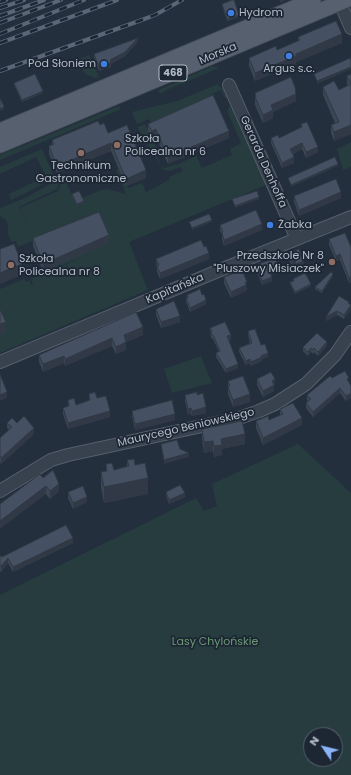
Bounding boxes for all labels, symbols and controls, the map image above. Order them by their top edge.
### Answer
place label: Hydrom [239,6,283,20]
marker: Hydrom [226,8,236,18]
street label: Morska [197,40,239,68]
marker: Argus s.c. [284,51,294,61]
place label: Pod Słoniem [28,57,96,71]
marker: Pod Słoniem [99,59,109,69]
place label: Argus s.c. [263,62,315,76]
road number: 468 [159,65,187,81]
street label: Gerarda Denhoffa [237,114,289,210]
place label: Szkoła Policealna nr 6 [125,132,206,158]
marker: Szkoła Policealna nr 6 [112,140,122,150]
marker: Technikum Gastronomiczne [76,148,86,158]
place label: Technikum Gastronomiczne [36,159,126,185]
place label: Żabka [278,218,312,232]
marker: Żabka [265,220,275,230]
place label: Przedszkole Nr 8 "Pluszowy Misiaczek" [213,249,324,275]
place label: Szkoła Policealna nr 8 [19,252,100,278]
marker: Przedszkole Nr 8 "Pluszowy Misiaczek" [327,257,337,267]
marker: Szkoła Policealna nr 8 [6,260,16,270]
street label: Kapitańska [144,271,206,307]
street label: Maurycego Beniowskiego [116,406,256,450]
park label: Lasy Chylońskie [172,635,258,649]
north arrow [303,727,343,767]
text: N [305,733,323,749]

